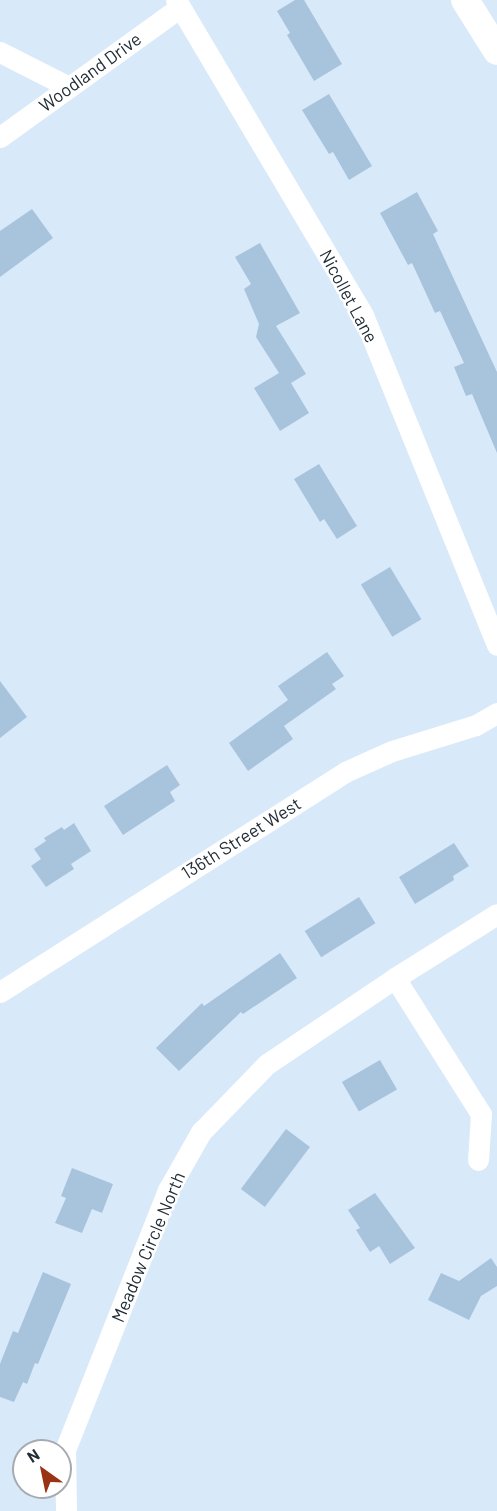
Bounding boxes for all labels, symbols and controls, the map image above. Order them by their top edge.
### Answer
street label: Woodland Drive [35,28,145,116]
street label: Nicollet Lane [315,246,383,346]
street label: 136th Street West [177,793,305,883]
street label: Meadow Circle North [107,1169,189,1325]
north arrow [12,1439,72,1499]
text: N [23,1444,43,1466]

